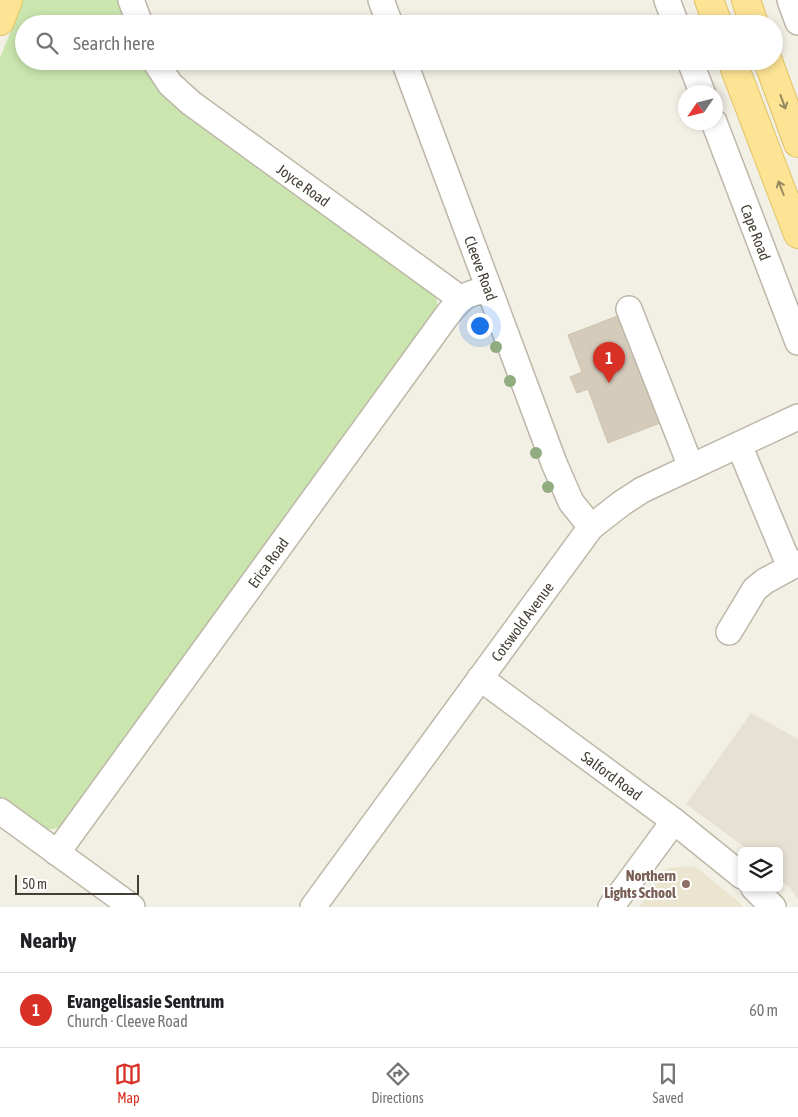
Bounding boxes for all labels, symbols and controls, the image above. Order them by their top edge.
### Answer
search box [15,15,783,70]
icon: search [33,29,61,57]
text: Search here [73,32,155,54]
north arrow [678,85,723,130]
one-way arrow [779,94,788,110]
street label: Joyce Road [274,160,333,210]
one-way arrow [775,181,784,196]
street label: Cape Road [738,202,774,263]
street label: Cleeve Road [461,233,501,303]
your location [467,313,493,339]
pin: 1 [593,342,625,383]
street label: Erica Road [244,534,292,591]
street label: Cotswold Avenue [487,578,557,664]
street label: Salford Road [578,747,646,803]
map controls [738,847,783,892]
button: layers [738,847,783,892]
place label: Northern Lights School [604,867,677,901]
scale bar [15,872,139,895]
text: 50 m [22,876,47,892]
marker: Northern Lights School [680,878,692,890]
text: Nearby [20,928,76,952]
text: Evangelisasie Sentrum [67,990,224,1012]
text: 1 [32,1001,40,1019]
text: 60 m [749,1001,778,1019]
text: Church · Cleeve Road [67,1012,188,1030]
tab: Map [114,1060,142,1106]
tab: Directions [371,1060,424,1106]
tab: Saved [653,1060,684,1106]

